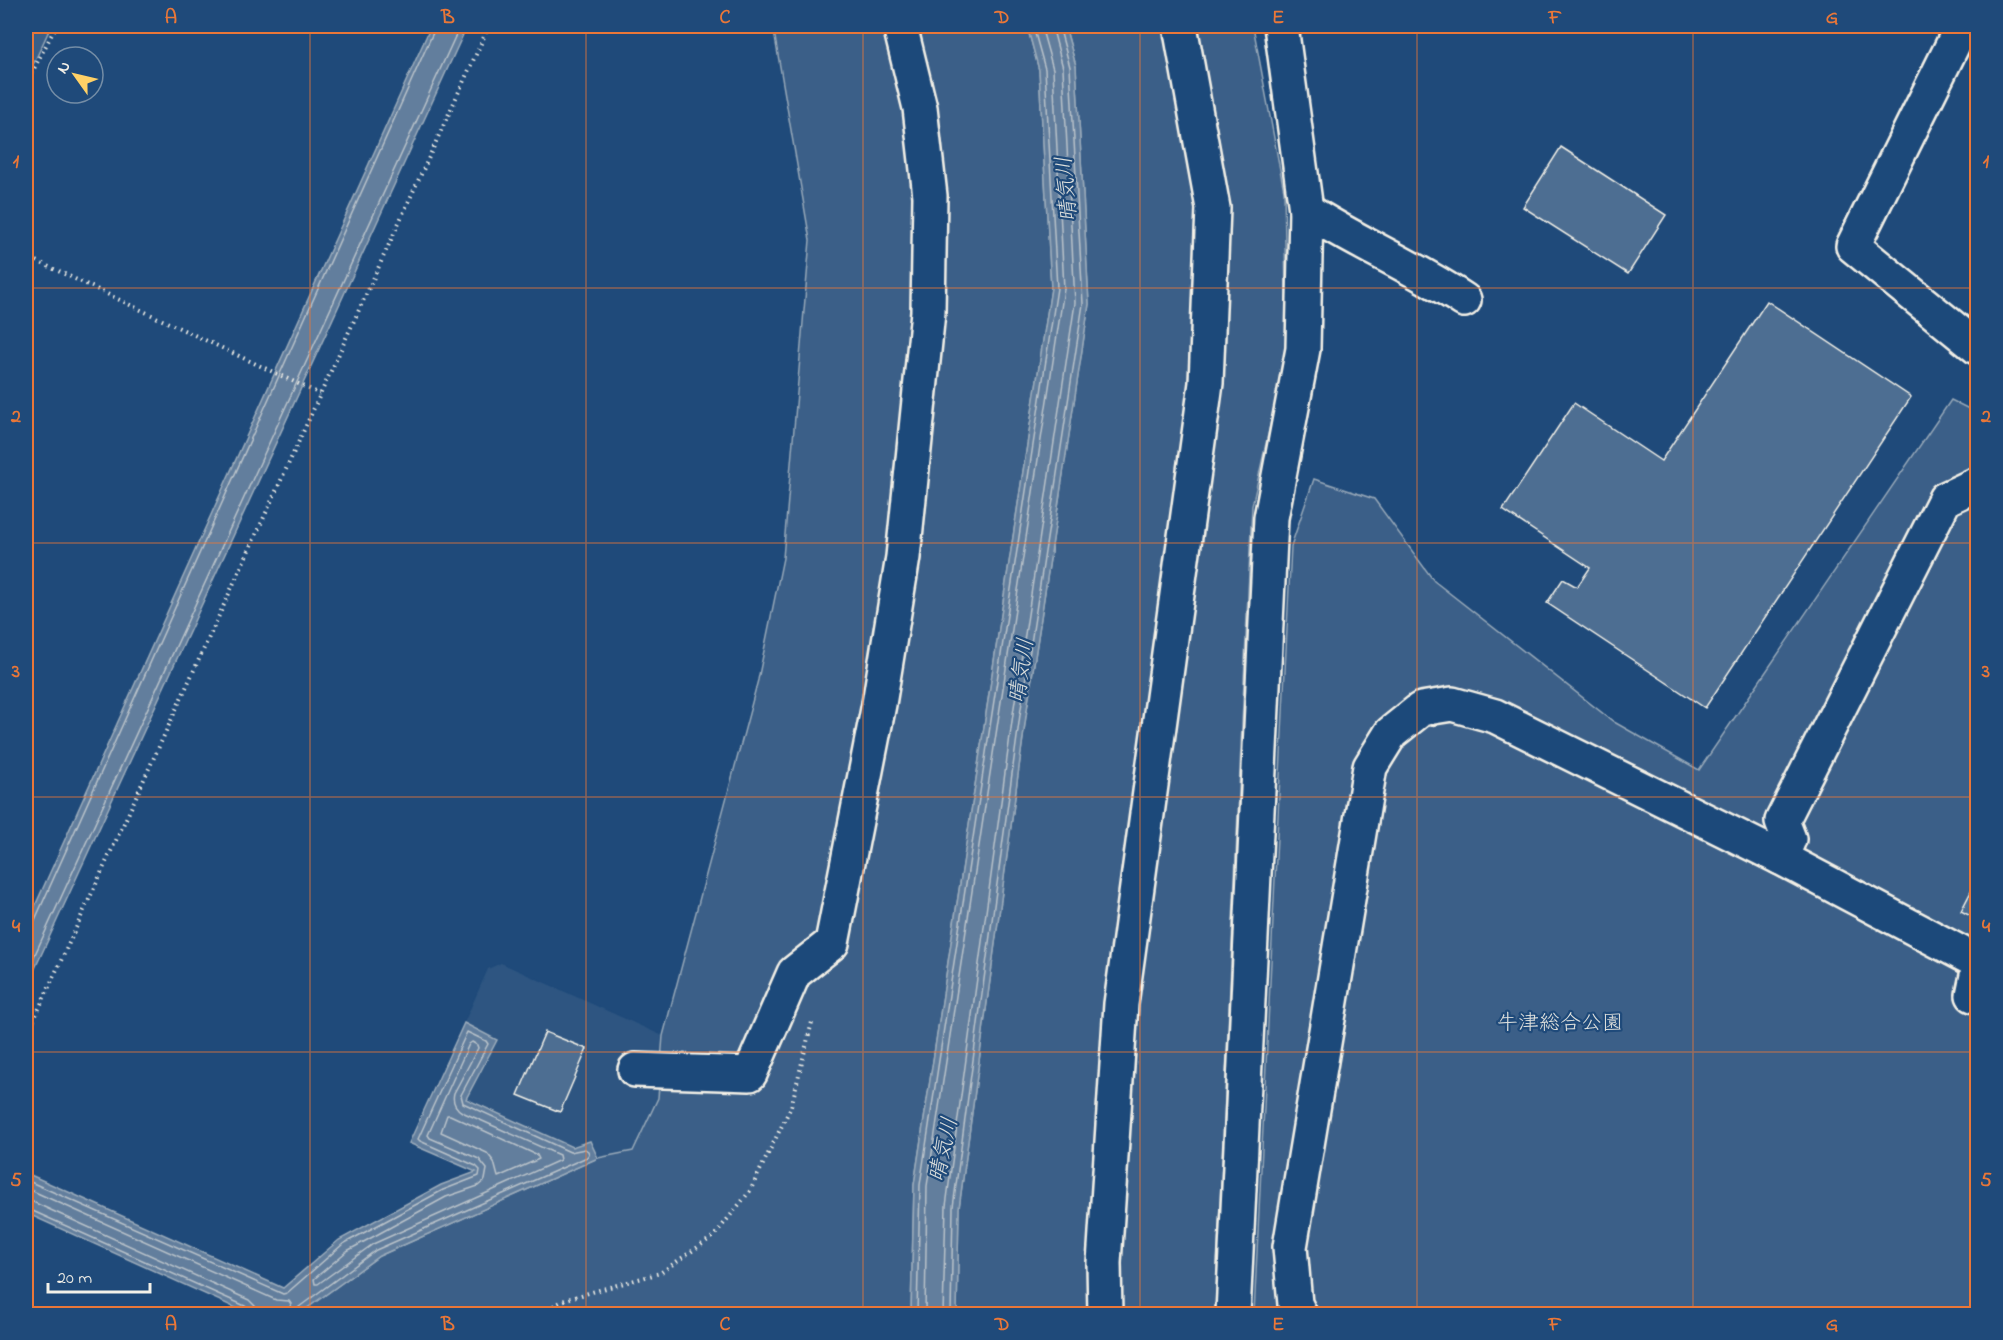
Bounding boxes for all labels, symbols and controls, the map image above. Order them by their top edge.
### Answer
text: A [165,4,177,33]
text: B [440,4,455,33]
text: C [720,4,731,33]
text: D [994,4,1009,33]
text: E [1272,4,1284,33]
text: F [1548,4,1562,33]
text: G [1826,4,1839,33]
north arrow [45,45,105,105]
text: N [51,56,77,79]
text: 1 [13,148,20,177]
text: 1 [1983,148,1990,177]
water label: 晴気川 [1049,155,1087,223]
text: 2 [10,403,21,432]
text: 2 [1980,403,1991,432]
water label: 晴気川 [1003,636,1043,706]
text: 3 [11,658,20,687]
text: 3 [1981,658,1990,687]
text: 4 [12,913,21,942]
text: 4 [1982,913,1991,942]
park label: 牛津総合公園 [1497,1009,1623,1039]
water label: 晴気川 [922,1114,968,1186]
text: 5 [10,1167,22,1196]
text: 5 [1980,1167,1992,1196]
scale bar [48,1256,150,1294]
text: 20 m [57,1266,92,1292]
text: A [165,1311,177,1340]
text: B [440,1311,455,1340]
text: C [720,1311,731,1340]
text: D [994,1311,1009,1340]
text: E [1272,1311,1284,1340]
text: F [1548,1311,1562,1340]
text: G [1826,1311,1839,1340]

